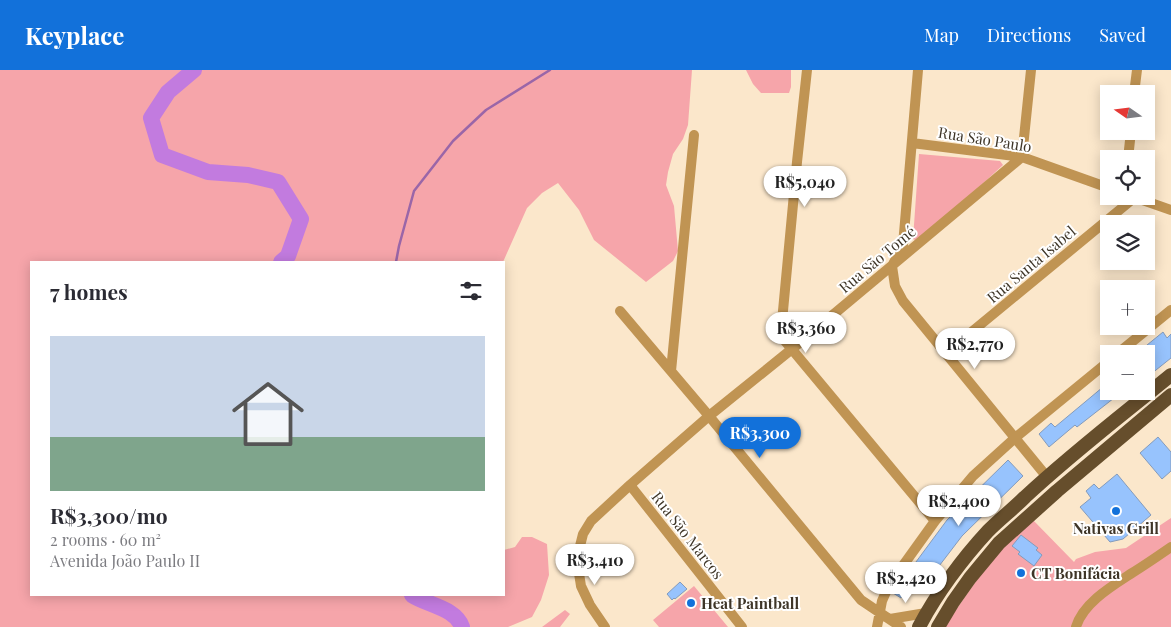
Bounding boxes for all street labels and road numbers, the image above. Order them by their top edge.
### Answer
street label: Rua São Paulo [937,122,1033,156]
street label: Rua São Tomé [834,221,920,297]
street label: Rua Santa Isabel [982,221,1080,307]
street label: Rua São Marcos [647,487,729,583]

